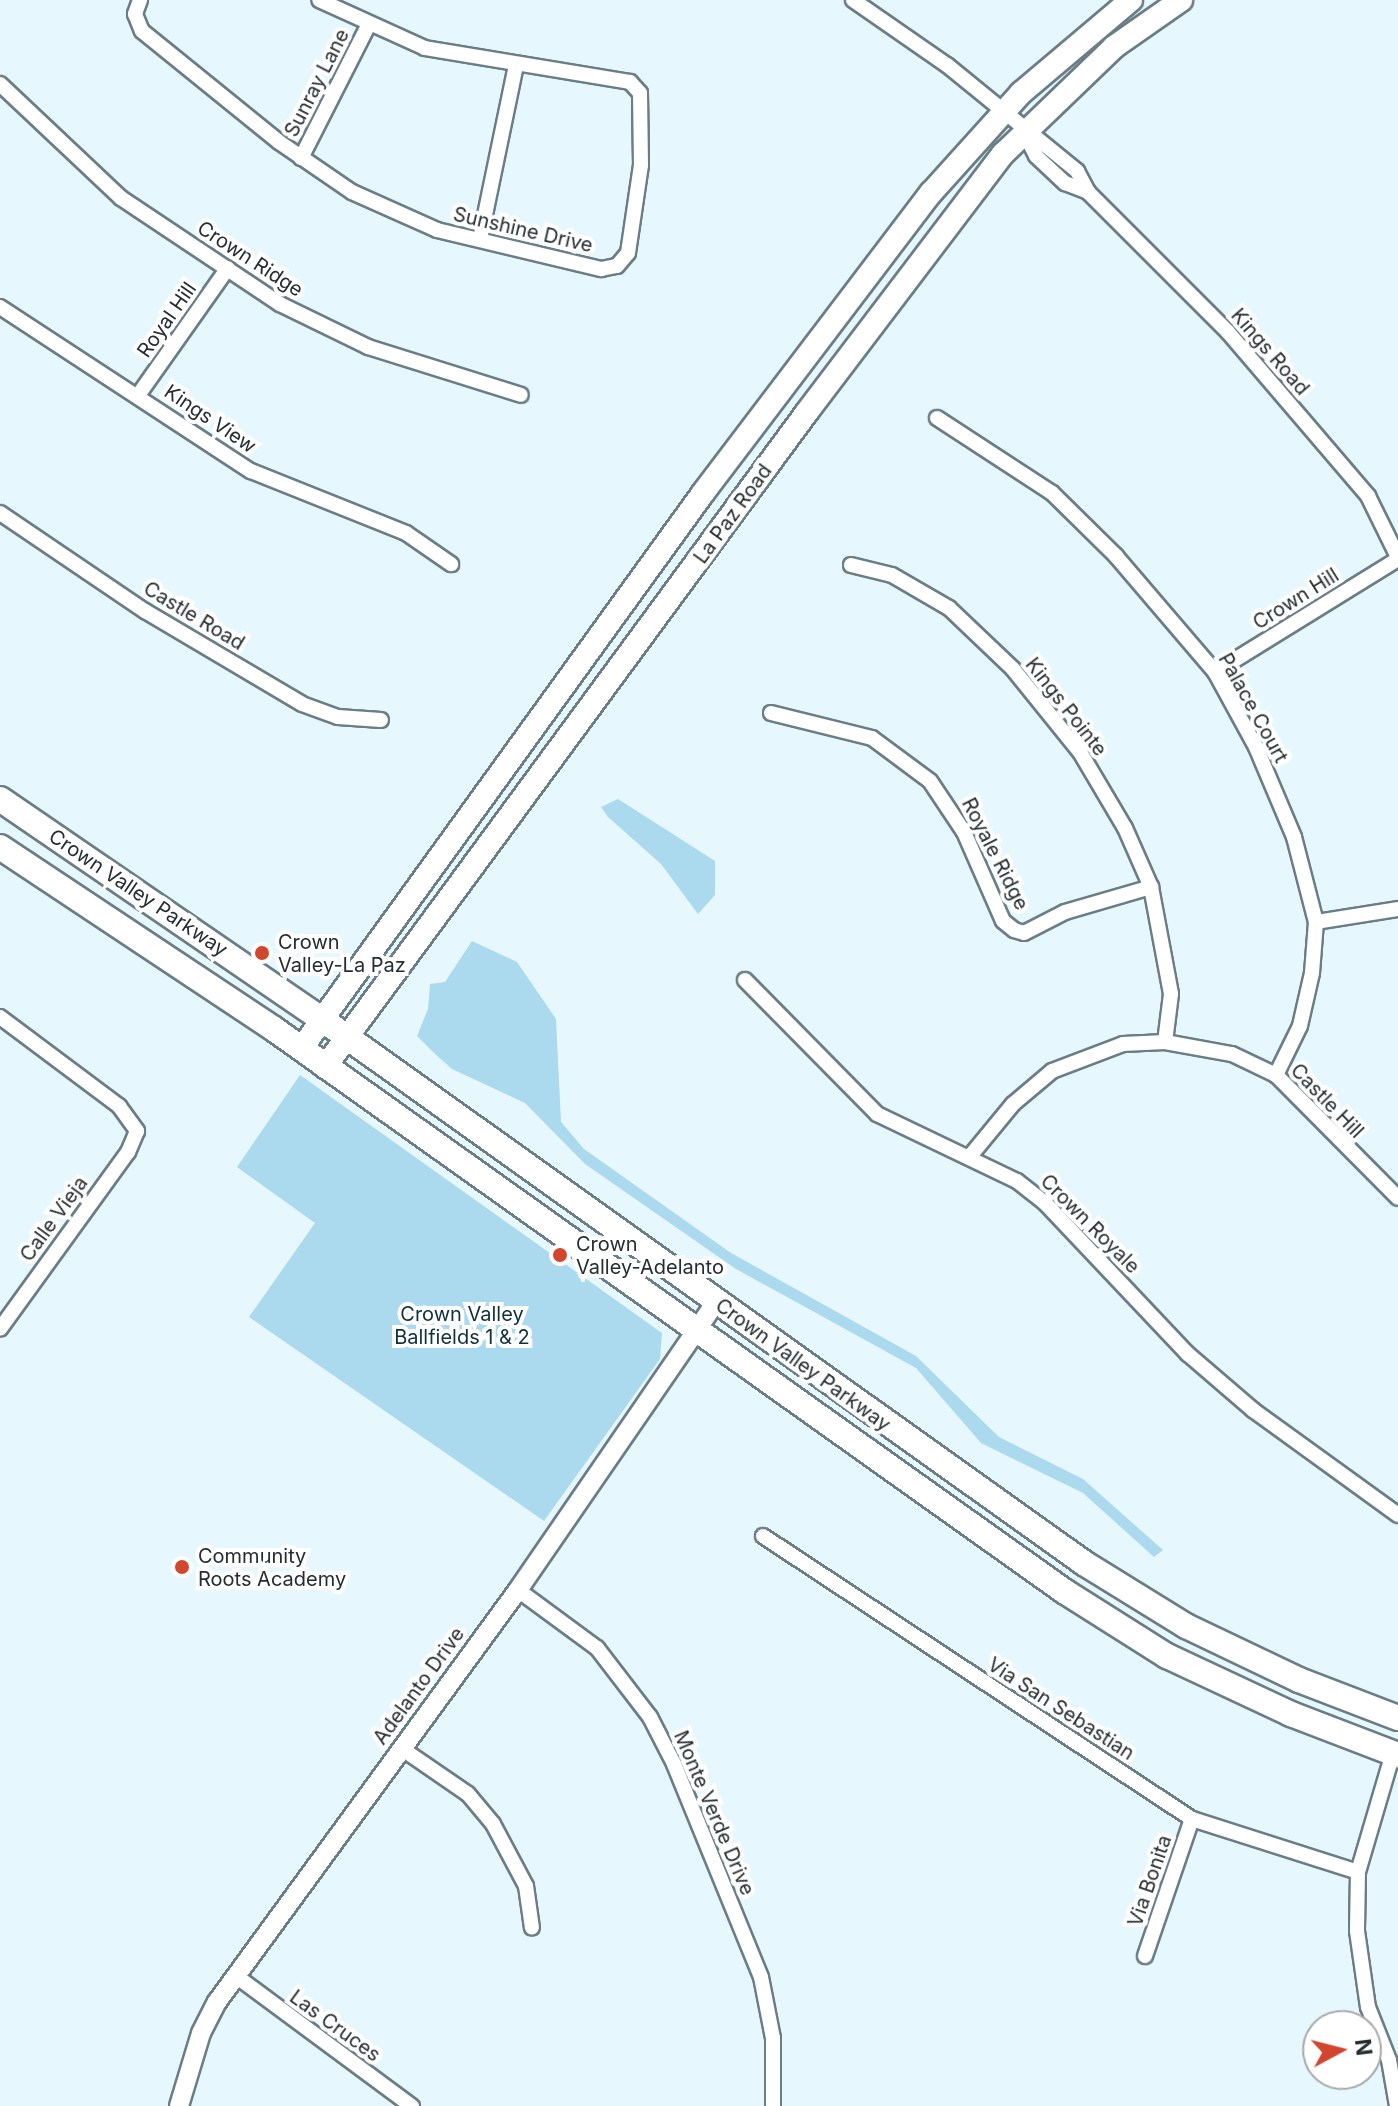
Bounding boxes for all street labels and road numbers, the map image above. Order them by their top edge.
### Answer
street label: Sunray Lane [280,25,354,141]
street label: Sunshine Drive [451,202,595,258]
street label: Crown Ridge [193,216,307,302]
street label: Royal Hill [132,278,202,362]
street label: Kings Road [1226,304,1314,400]
street label: Kings View [160,380,260,458]
street label: La Paz Road [689,460,777,568]
street label: Crown Hill [1249,563,1343,635]
street label: Castle Road [139,577,249,655]
street label: Palace Court [1213,649,1293,767]
street label: Kings Pointe [1020,653,1112,761]
street label: Royale Ridge [956,794,1034,914]
street label: Crown Valley Parkway [44,824,232,962]
street label: Castle Hill [1286,1059,1368,1143]
street label: Crown Royale [1035,1169,1145,1279]
street label: Calle Vieja [15,1172,93,1266]
street label: Crown Valley Parkway [711,1293,895,1437]
street label: Adelanto Drive [368,1623,470,1749]
street label: Via San Sebastian [983,1653,1139,1765]
street label: Monte Verde Drive [669,1727,759,1899]
street label: Via Bonita [1123,1832,1177,1930]
street label: Las Cruces [285,1985,385,2067]

